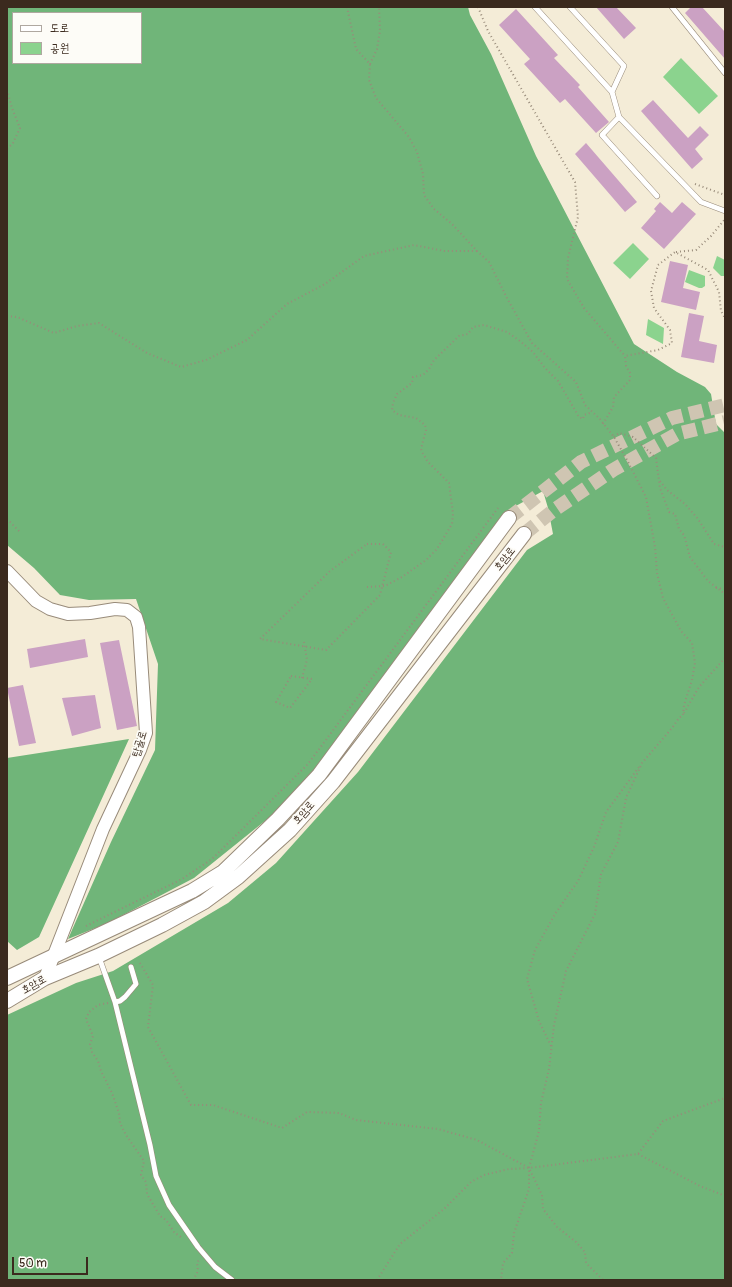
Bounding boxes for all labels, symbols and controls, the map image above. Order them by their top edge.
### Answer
legend [12,12,142,64]
text: 도로 [50,21,69,36]
text: 공원 [50,41,69,56]
street label: 호암로 [492,544,518,574]
street label: 탑골로 [130,729,150,759]
street label: 호암로 [290,799,318,827]
street label: 호암로 [19,973,49,997]
scale bar [14,1249,90,1275]
text: 50 m [19,1256,47,1271]

